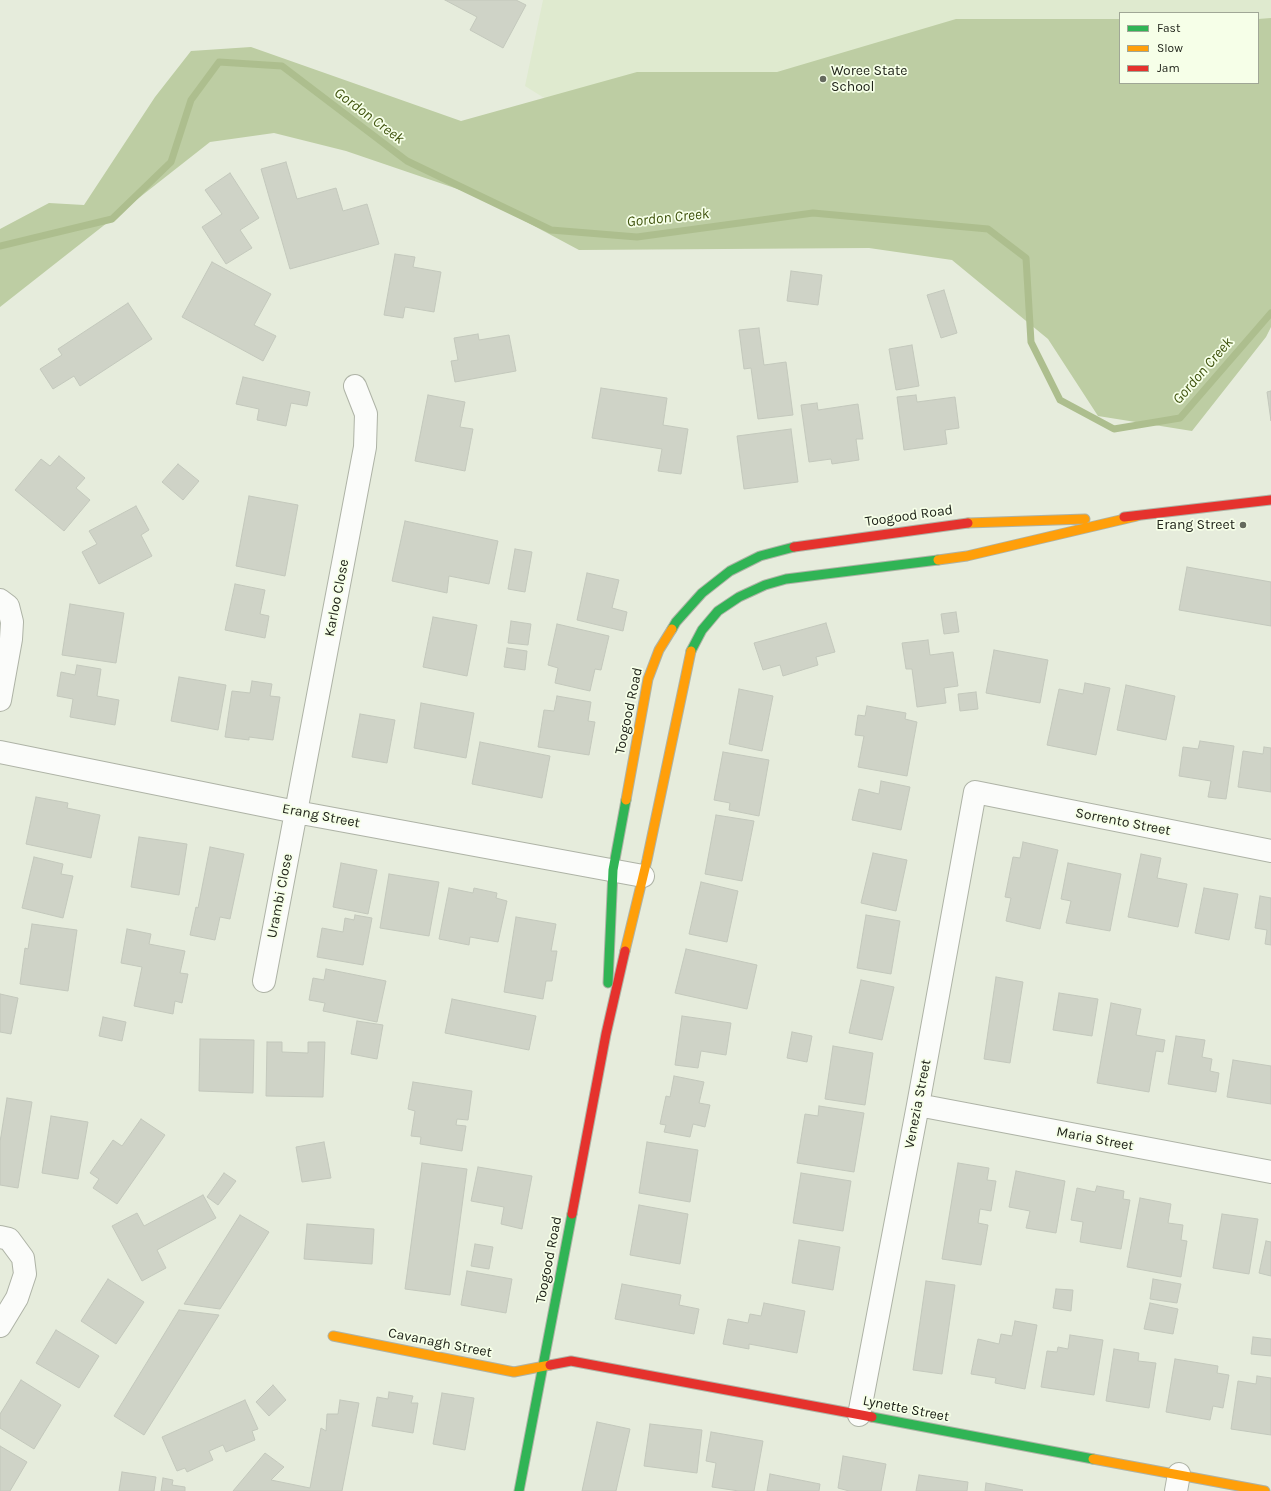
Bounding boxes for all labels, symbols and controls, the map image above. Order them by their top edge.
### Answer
legend [1119,12,1259,84]
text: Fast [1157,21,1180,35]
text: Slow [1157,41,1183,55]
text: Jam [1157,61,1180,75]
place label: Woree State School [831,63,907,96]
marker: Woree State School [818,74,828,84]
water label: Gordon Creek [330,84,408,148]
water label: Gordon Creek [626,205,710,231]
water label: Gordon Creek [1169,334,1237,408]
street label: Toogood Road [864,502,954,530]
place label: Erang Street [1156,517,1235,533]
marker: Erang Street [1238,520,1248,530]
street label: Karloo Close [321,558,353,638]
street label: Toogood Road [612,666,646,756]
street label: Erang Street [281,800,361,832]
street label: Sorrento Street [1074,805,1172,839]
street label: Urambi Close [264,852,296,940]
street label: Venezia Street [901,1058,935,1150]
street label: Maria Street [1055,1123,1135,1155]
street label: Toogood Road [532,1215,566,1305]
street label: Cavanagh Street [387,1325,493,1361]
street label: Lynette Street [861,1392,951,1426]

